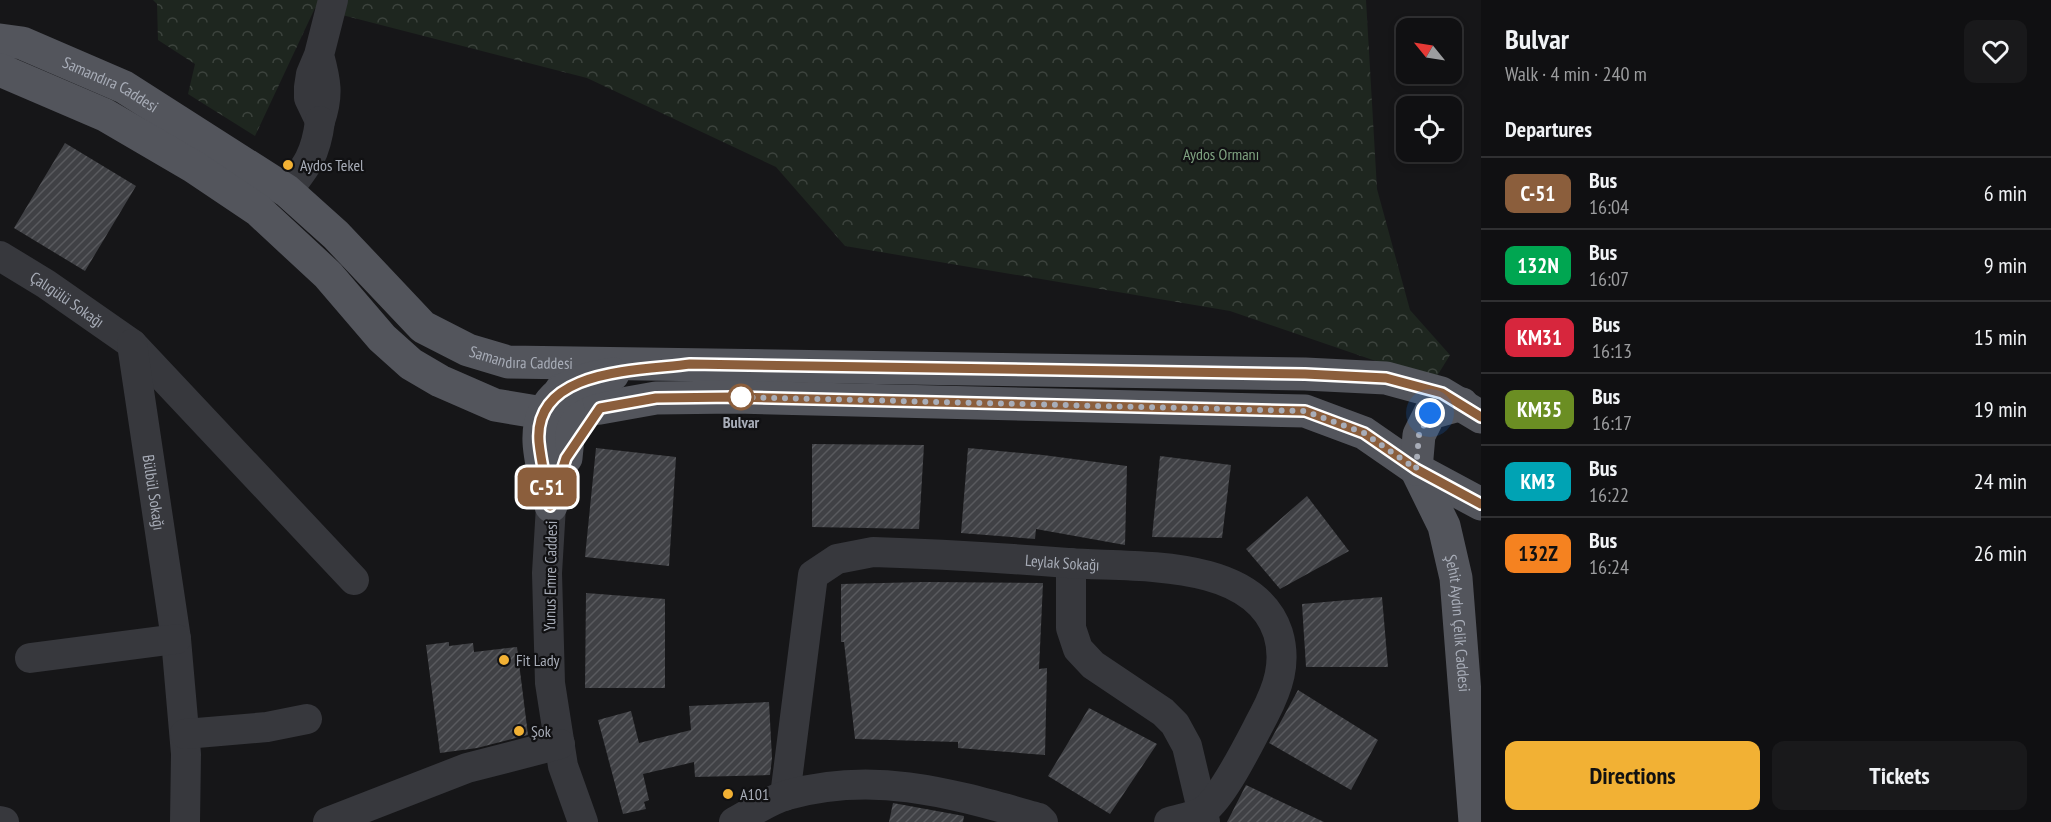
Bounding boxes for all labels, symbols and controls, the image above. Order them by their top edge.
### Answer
north arrow [1396,18,1462,84]
map controls [1396,18,1462,162]
text: Bulvar [1505,20,1569,57]
button: heart [1964,20,2027,83]
street label: Samandıra Caddesi [60,52,162,116]
text: Walk · 4 min · 240 m [1505,61,1647,87]
button: locate [1396,96,1462,162]
text: Departures [1505,115,1592,143]
park label: Aydos Ormanı [1183,144,1259,164]
place label: Aydos Tekel [300,155,364,175]
marker: Aydos Tekel [281,158,295,172]
text: Bus [1589,166,1617,194]
text: 6 min [1984,179,2027,207]
text: C-51 [1521,180,1555,207]
text: 16:04 [1589,194,1629,220]
text: Bus [1589,238,1617,266]
text: 9 min [1984,251,2027,279]
text: 132N [1517,252,1559,279]
text: 16:07 [1589,266,1629,292]
street label: Çalıgülü Sokağı [27,267,108,332]
text: Bus [1592,310,1620,338]
text: 15 min [1974,323,2027,351]
text: KM31 [1517,324,1562,351]
text: 16:13 [1592,338,1632,364]
street label: Samandıra Caddesi [467,341,573,373]
text: Bus [1592,382,1620,410]
marker: Bulvar [728,384,754,410]
text: 19 min [1974,395,2027,423]
text: KM35 [1517,396,1562,423]
your location [1415,398,1445,428]
text: 16:17 [1592,410,1632,436]
place label: Bulvar [723,412,760,432]
street label: Bülbül Sokağı [139,453,170,531]
text: Bus [1589,454,1617,482]
text: 24 min [1974,467,2027,495]
line badge: C-51 [505,468,589,506]
text: KM3 [1521,468,1555,495]
text: C-51 [530,474,564,501]
text: 16:22 [1589,482,1629,508]
street label: Yunus Emre Caddesi [539,521,561,631]
text: Bus [1589,526,1617,554]
text: 26 min [1974,539,2027,567]
text: 132Z [1518,540,1558,567]
street label: Leylak Sokağı [1025,550,1100,574]
street label: Şehit Aydın Çelik Caddesi [1441,552,1475,693]
text: 16:24 [1589,554,1629,580]
place label: Fit Lady [516,650,560,670]
marker: Fit Lady [497,653,511,667]
place label: Şok [531,721,552,741]
marker: Şok [512,724,526,738]
button: Directions [1505,741,1760,810]
button: Tickets [1772,741,2027,810]
place label: A101 [740,784,769,804]
marker: A101 [721,787,735,801]

